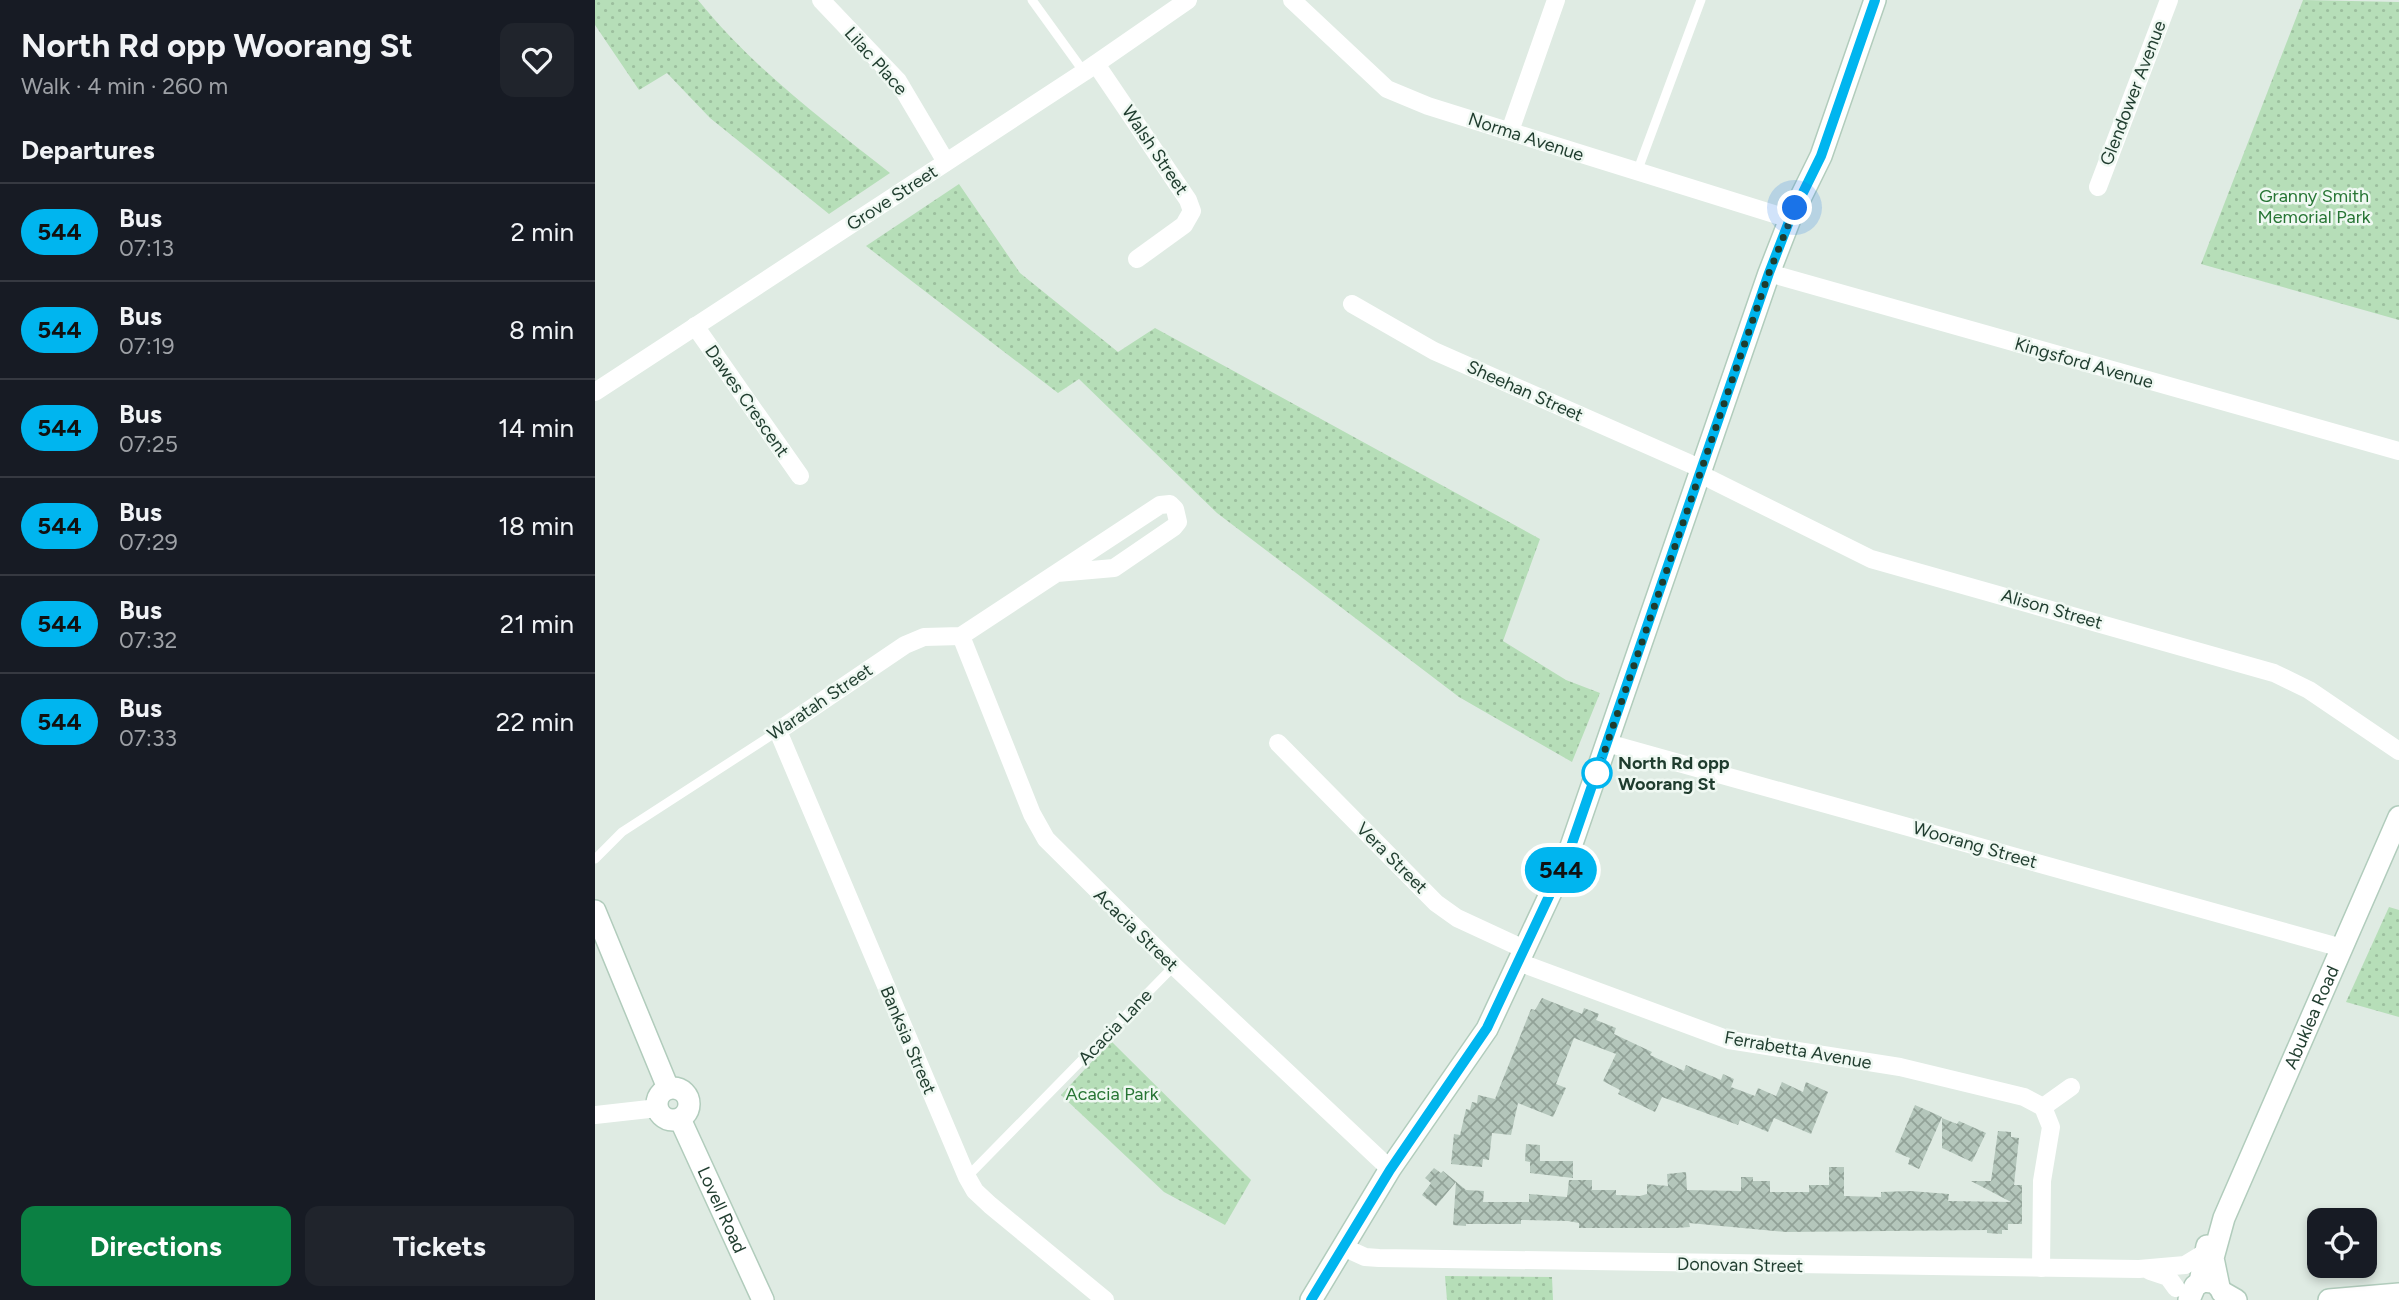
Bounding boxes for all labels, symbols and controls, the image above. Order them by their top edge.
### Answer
street label: Glendower Avenue [2095,17,2171,169]
street label: Lilac Place [840,22,912,100]
button: heart [500,23,574,97]
text: North Rd opp Woorang St [21,26,413,65]
text: Walk · 4 min · 260 m [21,72,228,100]
street label: Walsh Street [1117,101,1193,199]
street label: Norma Avenue [1465,108,1587,166]
text: Departures [21,134,155,166]
street label: Grove Street [842,160,942,235]
park label: Granny Smith Memorial Park [2258,185,2371,228]
your location [1777,190,1812,225]
text: Bus [119,202,162,234]
text: 2 min [510,216,574,248]
text: 544 [37,217,82,246]
text: 07:13 [119,234,174,262]
text: Bus [119,300,162,332]
text: 8 min [509,314,574,346]
text: 544 [37,315,82,344]
text: 07:19 [119,332,174,360]
street label: Kingsford Avenue [2012,333,2156,393]
street label: Dawes Crescent [700,341,794,461]
street label: Sheehan Street [1463,356,1587,427]
text: Bus [119,398,162,430]
text: 14 min [498,412,574,444]
text: 544 [37,413,82,442]
text: 07:25 [119,430,178,458]
text: Bus [119,496,162,528]
text: 18 min [498,510,574,542]
text: 544 [37,511,82,540]
text: 07:29 [119,528,178,556]
street label: Alison Street [1999,584,2105,634]
text: Bus [119,594,162,626]
text: 21 min [500,608,574,640]
text: 544 [37,609,82,638]
text: 07:32 [119,626,177,654]
street label: Waratah Street [763,659,877,745]
text: Bus [119,692,162,724]
text: 22 min [496,706,574,738]
text: 544 [37,707,82,736]
text: 07:33 [119,724,177,752]
place label: North Rd opp Woorang St [1618,752,1730,795]
marker: North Rd opp Woorang St [1582,758,1612,788]
street label: Woorang Street [1910,817,2040,873]
street label: Vera Street [1352,818,1432,898]
line badge: 544 [1521,847,1601,893]
text: 544 [1539,855,1583,884]
street label: Acacia Street [1089,884,1183,976]
street label: Abuklea Road [2279,962,2344,1072]
street label: Banksia Street [875,983,941,1098]
street label: Acacia Lane [1073,984,1157,1070]
street label: Ferrabetta Avenue [1723,1026,1874,1074]
park label: Acacia Park [1066,1083,1159,1105]
street label: Lovell Road [692,1163,751,1256]
button: Directions [21,1206,291,1286]
button: Tickets [305,1206,574,1286]
map controls [2307,1208,2377,1278]
button: locate [2307,1208,2377,1278]
street label: Donovan Street [1677,1253,1804,1277]

